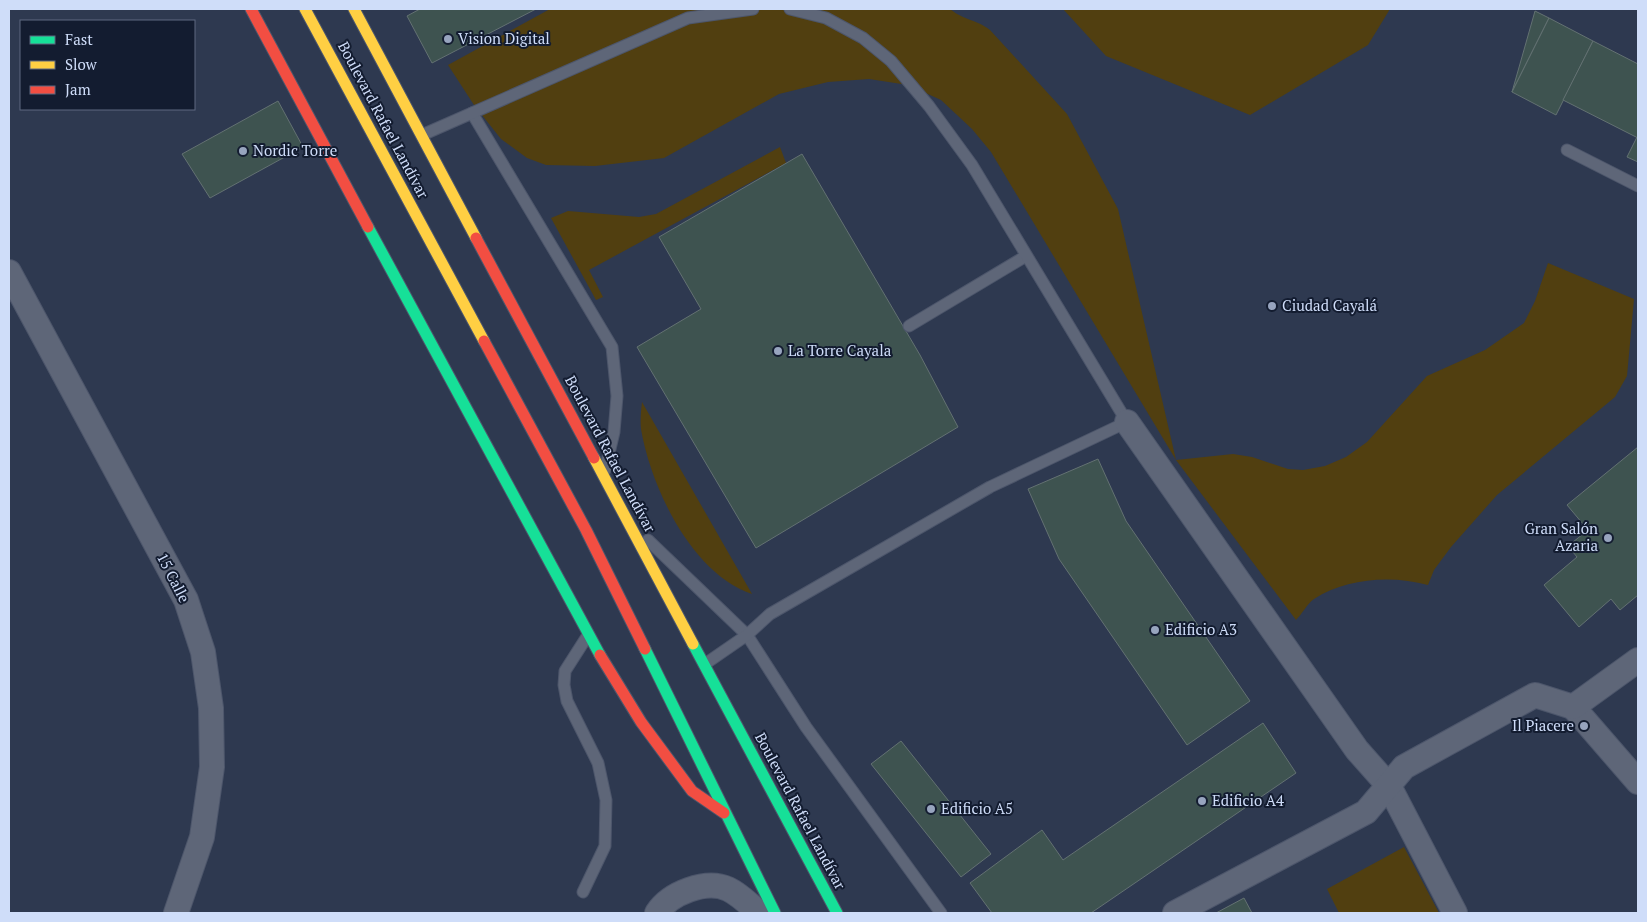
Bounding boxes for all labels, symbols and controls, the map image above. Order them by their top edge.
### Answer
legend [20,20,195,110]
place label: Vision Digital [458,28,550,48]
text: Fast [65,29,93,49]
marker: Vision Digital [442,33,454,45]
street label: Boulevard Rafael Landívar [334,38,434,202]
text: Slow [65,54,98,74]
text: Jam [65,79,91,99]
place label: Nordic Torre [253,140,337,160]
marker: Nordic Torre [237,145,249,157]
place label: Ciudad Cayalá [1282,295,1378,315]
marker: Ciudad Cayalá [1266,300,1278,312]
place label: La Torre Cayala [788,340,892,360]
marker: La Torre Cayala [772,345,784,357]
street label: Boulevard Rafael Landívar [561,372,661,536]
place label: Gran Salón Azaria [1524,518,1598,555]
marker: Gran Salón Azaria [1602,532,1614,544]
street label: 15 Calle [153,549,195,606]
place label: Edificio A3 [1165,619,1237,639]
marker: Edificio A3 [1149,624,1161,636]
place label: Il Piacere [1512,715,1574,735]
marker: Il Piacere [1578,720,1590,732]
street label: Boulevard Rafael Landívar [751,729,851,893]
place label: Edificio A4 [1212,790,1284,810]
marker: Edificio A4 [1196,795,1208,807]
place label: Edificio A5 [941,798,1013,818]
marker: Edificio A5 [925,803,937,815]

